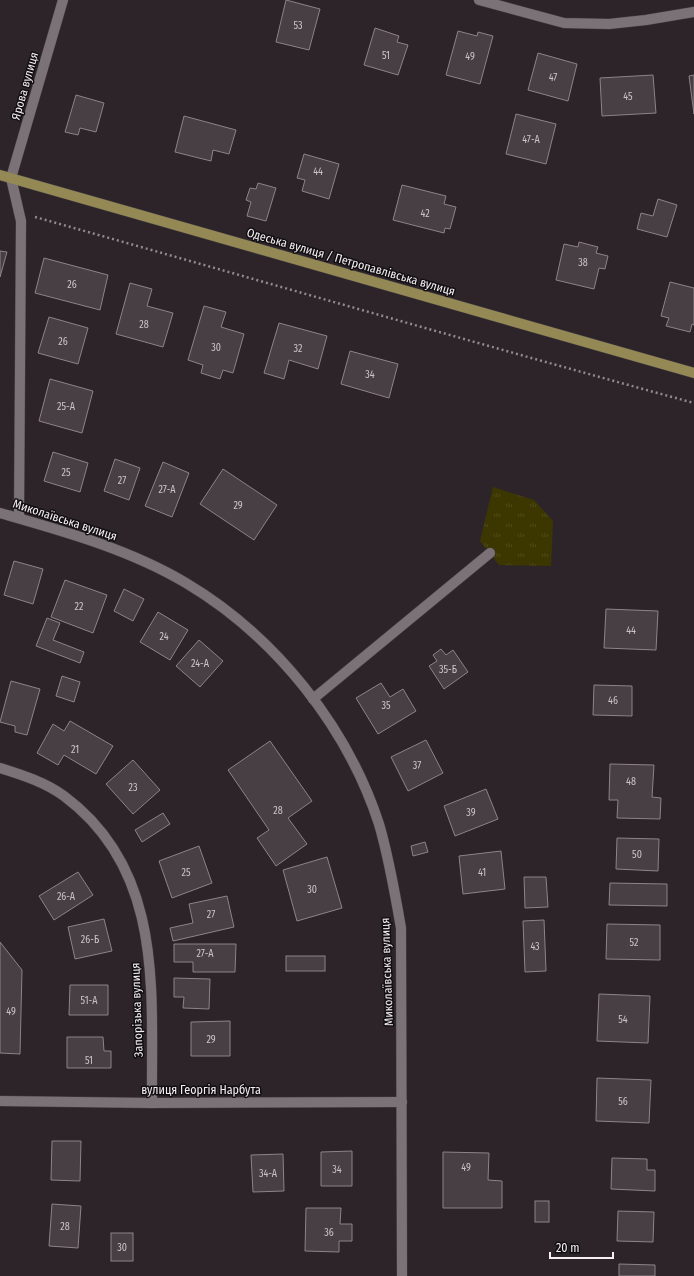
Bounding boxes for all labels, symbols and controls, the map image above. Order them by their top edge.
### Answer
house number: 53 [293,20,303,32]
street label: Ярова вулиця [9,50,41,122]
house number: 51 [382,50,390,62]
house number: 49 [465,51,475,63]
house number: 47 [549,72,557,84]
house number: 45 [623,91,633,103]
house number: 47-А [522,134,541,146]
house number: 44 [313,166,323,178]
house number: 42 [420,208,430,220]
street label: Одеська вулиця / Петропавлівська вулиця [245,225,457,299]
house number: 38 [578,257,588,269]
house number: 26 [67,279,77,291]
house number: 28 [139,319,149,331]
house number: 26 [58,336,68,348]
house number: 30 [211,342,221,354]
house number: 32 [294,343,303,355]
house number: 34 [365,369,375,381]
house number: 25-А [57,401,76,413]
house number: 25 [62,467,71,479]
house number: 27 [118,475,126,487]
house number: 27-А [158,484,176,496]
street label: Миколаївська вулиця [11,497,119,543]
house number: 29 [233,500,243,512]
house number: 22 [75,601,84,613]
house number: 44 [626,625,636,637]
house number: 24 [159,631,169,643]
house number: 24-А [191,658,210,670]
house number: 35-Б [439,664,457,676]
house number: 46 [608,695,618,707]
house number: 35 [381,700,391,712]
house number: 21 [71,744,79,756]
house number: 37 [413,760,421,772]
house number: 48 [626,776,636,788]
house number: 23 [129,782,138,794]
house number: 28 [273,805,283,817]
house number: 39 [466,807,476,819]
house number: 50 [632,849,642,861]
house number: 25 [182,867,191,879]
house number: 41 [478,867,486,879]
house number: 30 [307,884,317,896]
house number: 26-А [57,891,76,903]
house number: 27 [207,909,215,921]
street label: Миколаївська вулиця [378,917,396,1027]
house number: 26-Б [81,934,99,946]
house number: 52 [630,937,639,949]
house number: 43 [530,941,540,953]
house number: 27-А [196,948,214,960]
street label: Запорізька вулиця [128,962,146,1058]
house number: 51-А [81,995,98,1007]
house number: 49 [6,1006,16,1018]
house number: 54 [618,1014,628,1026]
house number: 29 [206,1034,216,1046]
house number: 51 [85,1055,93,1067]
street label: вулиця Георгія Нарбута [141,1083,261,1097]
house number: 56 [618,1096,628,1108]
house number: 49 [461,1162,471,1174]
house number: 34 [332,1164,342,1176]
house number: 34-А [259,1168,278,1180]
house number: 28 [60,1221,70,1233]
house number: 36 [324,1227,334,1239]
scale bar [550,1234,613,1260]
text: 20 m [556,1241,580,1255]
house number: 30 [117,1242,127,1254]

